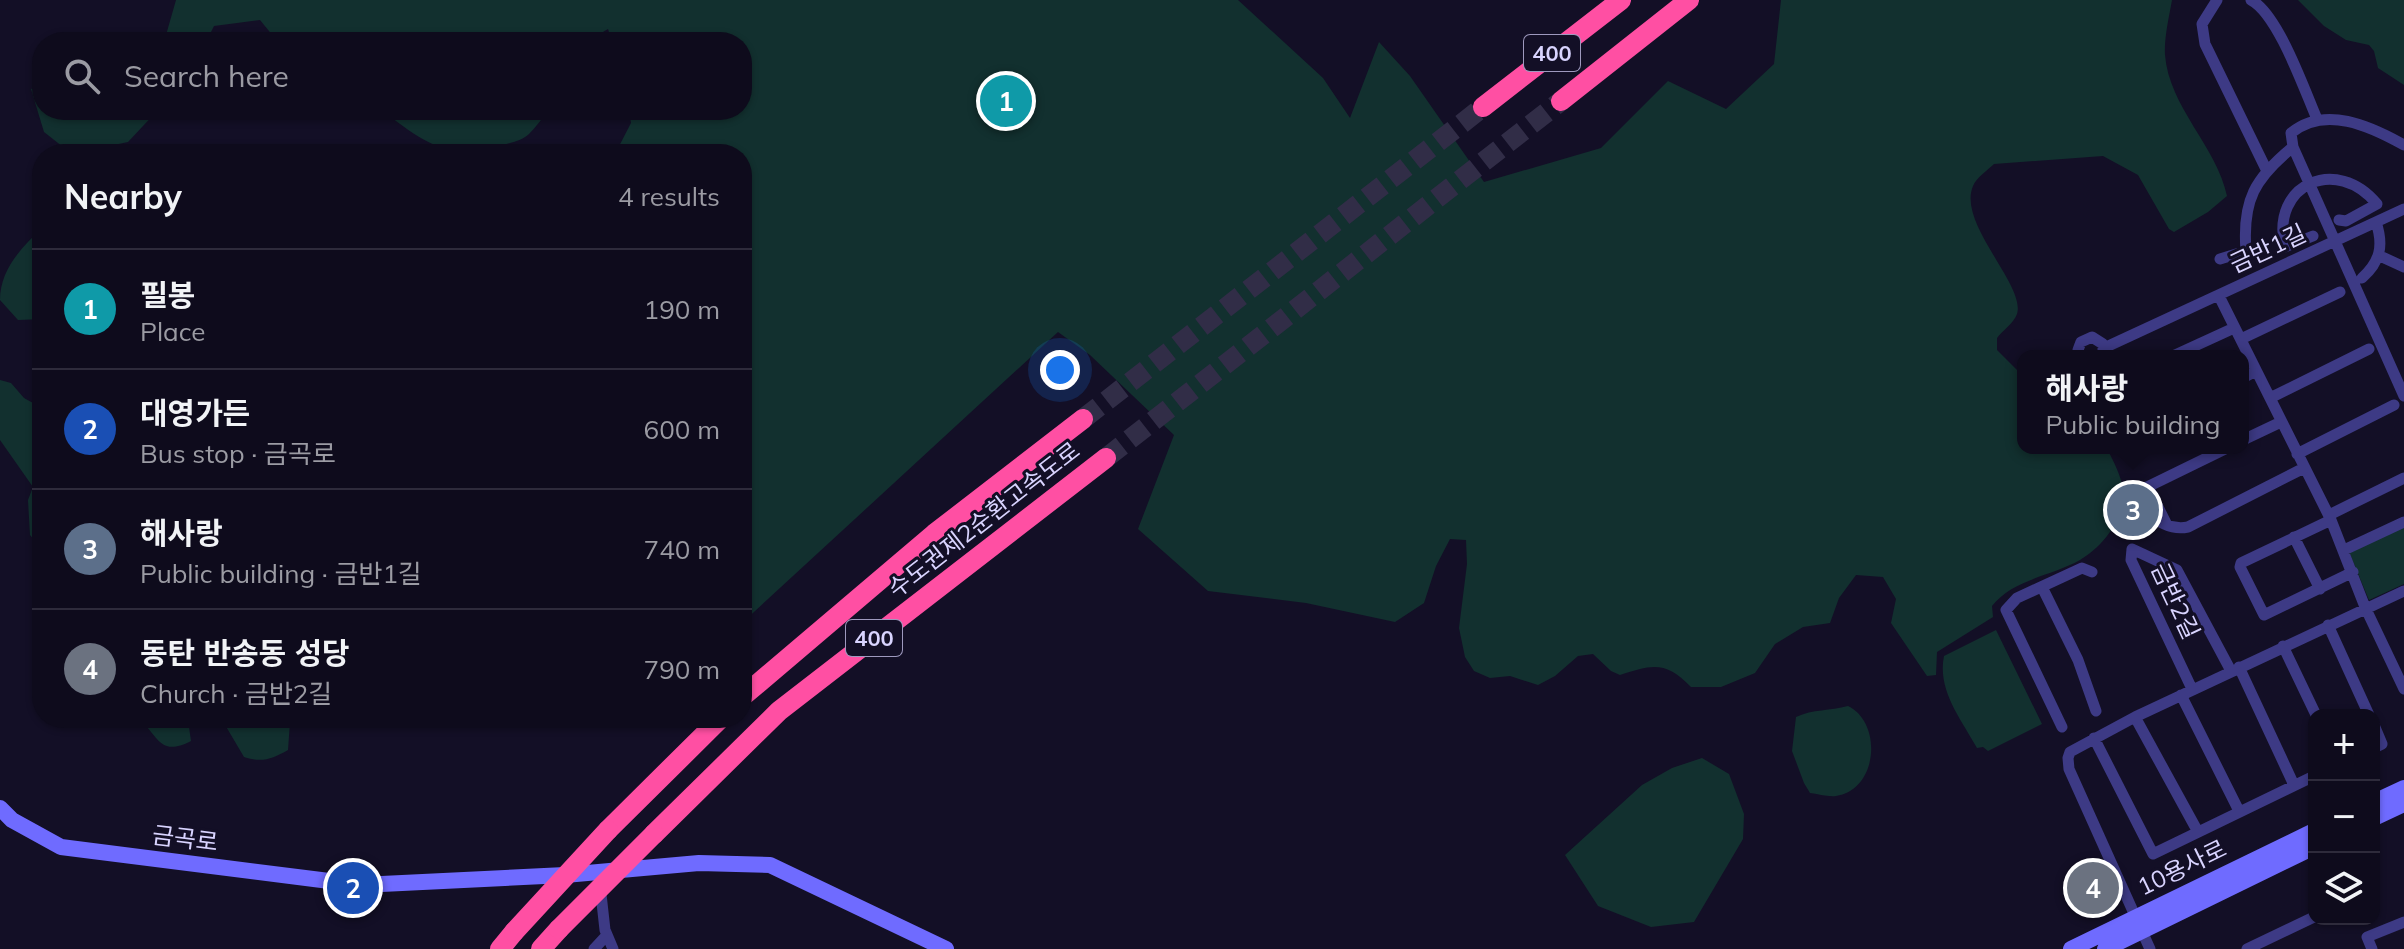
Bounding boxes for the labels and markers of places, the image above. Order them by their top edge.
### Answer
pin: 1 [980,71,1032,131]
pin: 3 [2107,480,2159,540]
pin: 2 [327,858,379,918]
pin: 4 [2067,858,2119,918]

